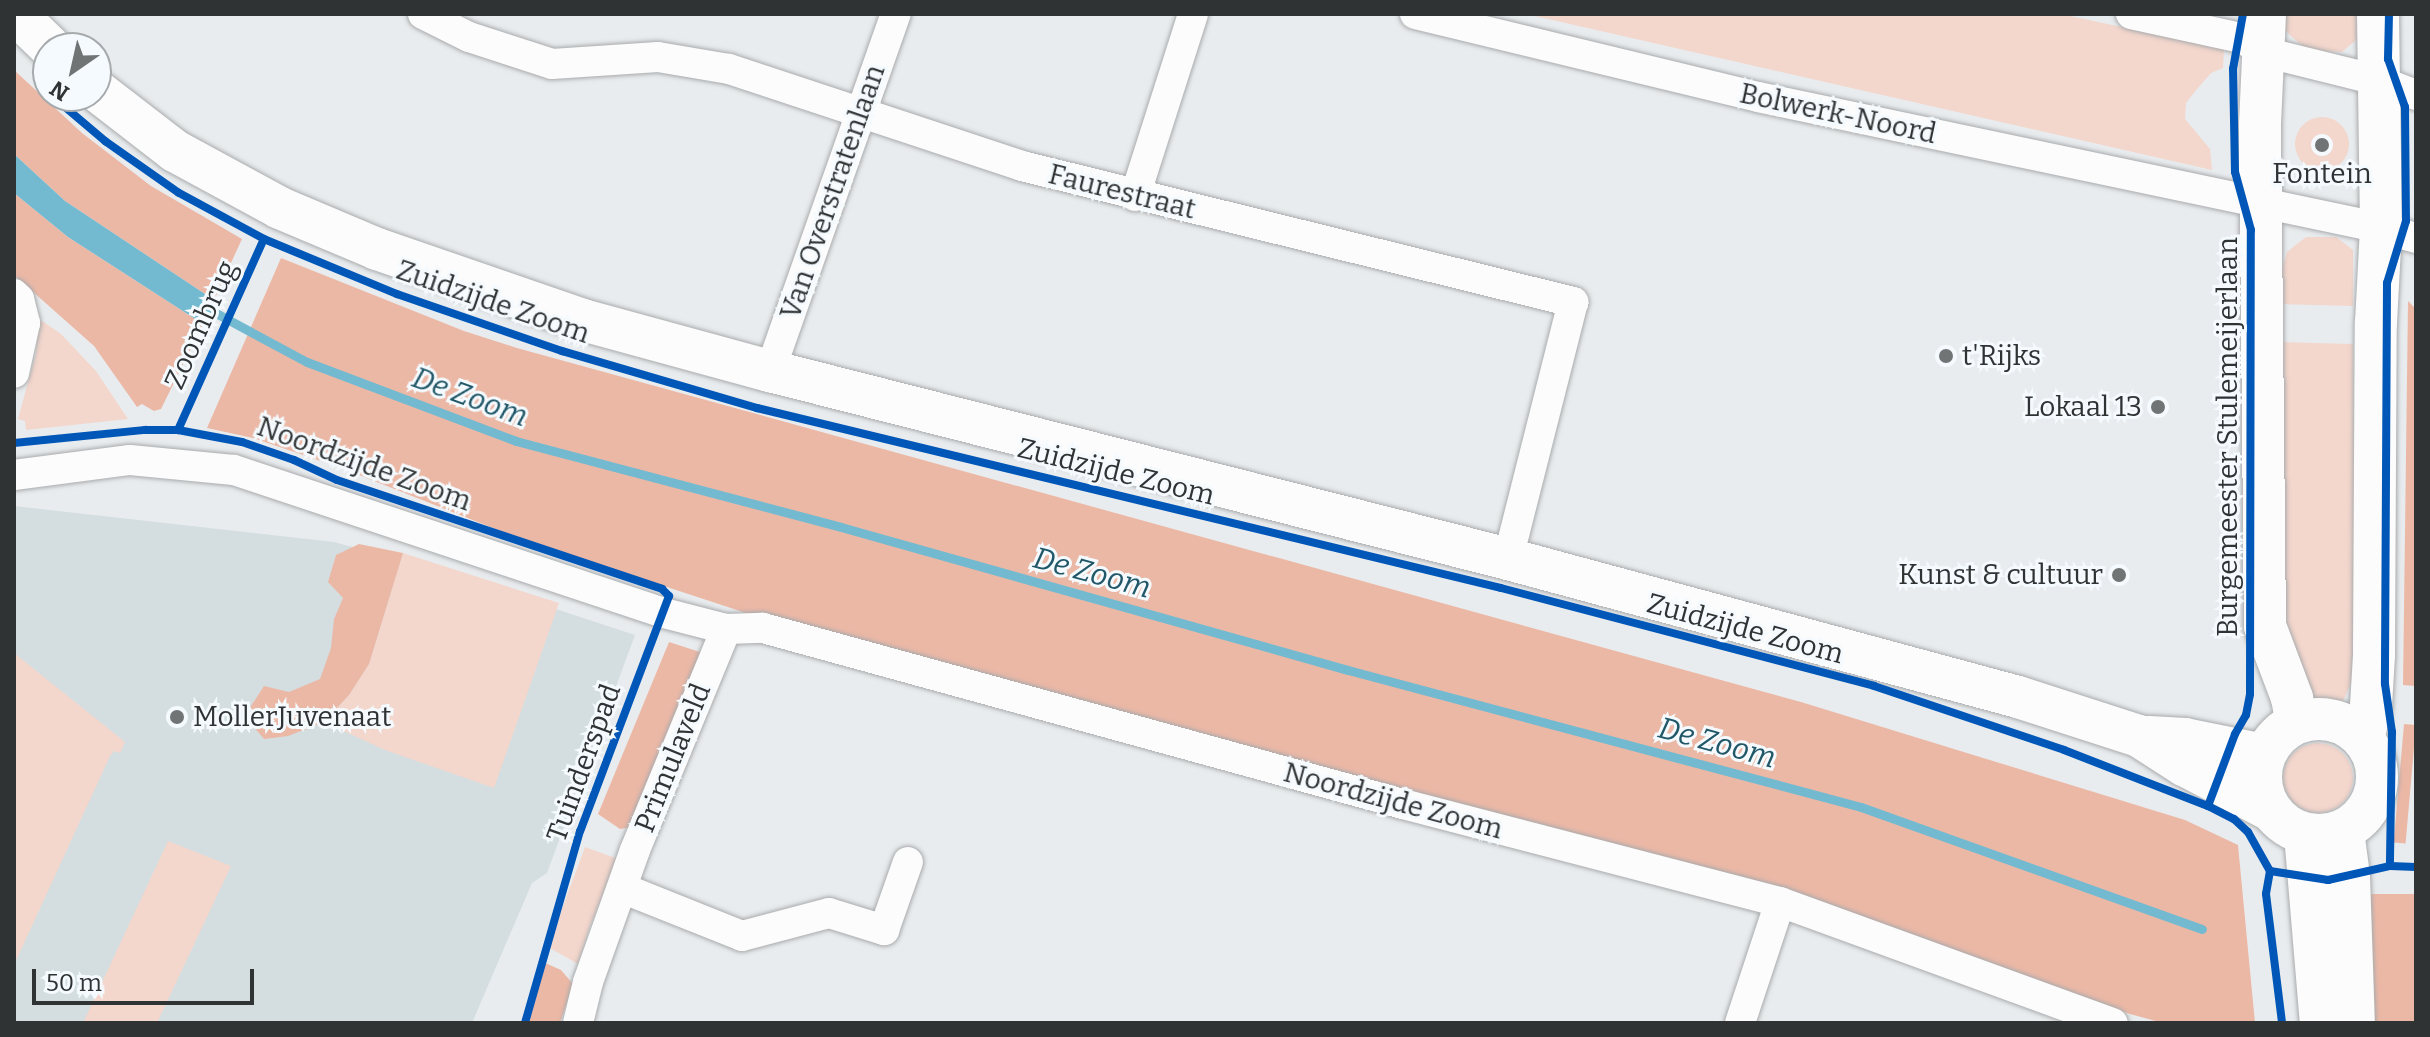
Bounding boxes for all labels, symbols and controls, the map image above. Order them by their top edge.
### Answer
north arrow [32,32,112,112]
street label: Van Overstratenlaan [774,60,892,324]
text: N [45,75,74,107]
street label: Bolwerk-Noord [1737,77,1939,151]
marker: Fontein [2313,136,2331,154]
place label: Fontein [2272,157,2372,191]
street label: Faurestraat [1045,158,1199,226]
street label: Burgemeester Stulemeijerlaan [2211,237,2245,637]
street label: Zuidzijde Zoom [392,253,594,351]
street label: Zoombrug [158,255,244,395]
place label: t'Rijks [1962,339,2041,373]
marker: t'Rijks [1937,347,1955,365]
water label: De Zoom [407,360,533,434]
place label: Lokaal 13 [2024,390,2142,424]
marker: Lokaal 13 [2149,398,2167,416]
street label: Noordzijde Zoom [252,410,476,518]
street label: Zuidzijde Zoom [1014,431,1218,513]
water label: De Zoom [1029,540,1155,606]
place label: Kunst & cultuur [1898,558,2103,592]
marker: Kunst & cultuur [2110,566,2128,584]
street label: Zuidzijde Zoom [1643,587,1847,671]
street label: Primulaveld [628,679,718,837]
street label: Tuinderspad [540,680,628,846]
place label: MollerJuvenaat [193,700,391,734]
marker: MollerJuvenaat [168,708,186,726]
water label: De Zoom [1654,710,1780,776]
street label: Noordzijde Zoom [1280,756,1506,846]
scale bar [36,953,258,1003]
text: 50 m [46,969,102,997]

